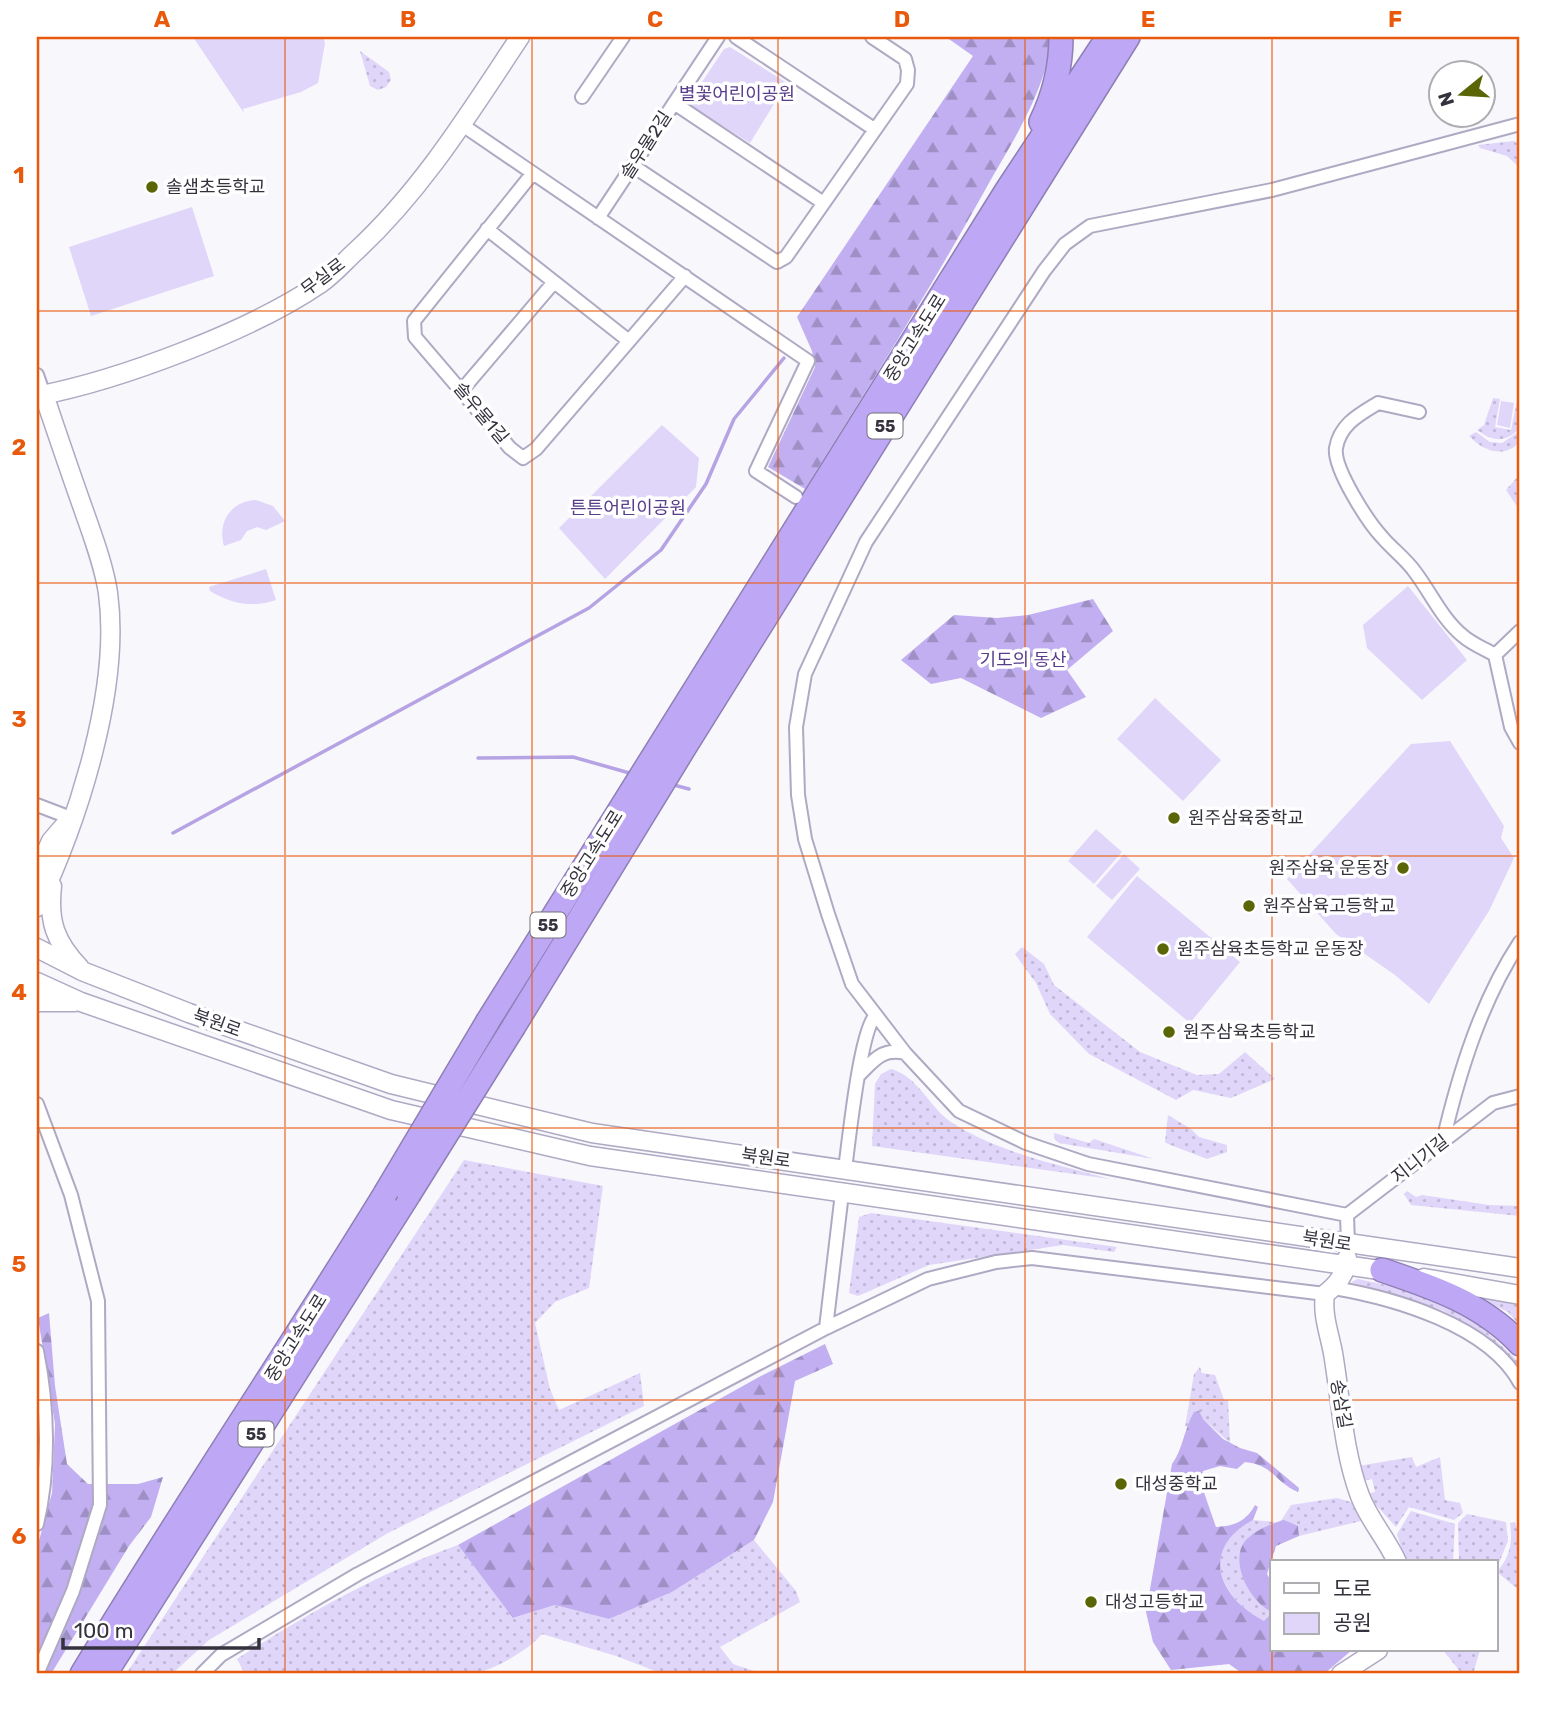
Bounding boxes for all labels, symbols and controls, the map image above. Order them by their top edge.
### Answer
text: A [154,5,171,33]
text: B [400,5,416,33]
text: C [647,5,663,33]
text: D [894,5,910,33]
text: E [1141,5,1155,33]
text: F [1388,5,1402,33]
north arrow [1428,60,1498,130]
park label: 별꽃어린이공원 [679,83,795,105]
text: N [1433,89,1459,109]
street label: 솔우물2길 [616,107,676,183]
text: 1 [13,161,25,189]
place label: 솔샘초등학교 [166,176,265,198]
marker: 솔샘초등학교 [144,179,160,195]
street label: 무실로 [297,253,349,301]
street label: 중앙고속도로 [879,290,951,386]
street label: 솔우물1길 [449,378,513,448]
road number: 55 [868,414,903,438]
text: 2 [12,433,26,461]
park label: 튼튼어린이공원 [570,497,686,519]
park label: 기도의 동산 [979,649,1067,671]
text: 3 [11,705,27,733]
street label: 중앙고속도로 [556,806,628,902]
place label: 원주삼육중학교 [1188,807,1304,829]
marker: 원주삼육중학교 [1166,810,1182,826]
place label: 원주삼육 운동장 [1269,857,1389,879]
marker: 원주삼육 운동장 [1395,860,1411,876]
place label: 원주삼육고등학교 [1263,895,1395,917]
marker: 원주삼육고등학교 [1241,898,1257,914]
road number: 55 [530,912,566,937]
place label: 원주삼육초등학교 운동장 [1177,938,1364,960]
marker: 원주삼육초등학교 운동장 [1155,941,1171,957]
text: 4 [11,978,27,1006]
street label: 북원로 [190,1004,244,1042]
place label: 원주삼육초등학교 [1183,1021,1315,1043]
marker: 원주삼육초등학교 [1161,1024,1177,1040]
street label: 지니기길 [1387,1130,1453,1188]
street label: 북원로 [740,1144,792,1172]
street label: 북원로 [1301,1226,1353,1256]
text: 5 [12,1250,27,1278]
street label: 중앙고속도로 [260,1290,332,1386]
street label: 송삼길 [1326,1378,1356,1430]
road number: 55 [238,1422,274,1446]
place label: 대성중학교 [1135,1473,1218,1495]
marker: 대성중학교 [1113,1476,1129,1492]
text: 6 [12,1522,27,1550]
legend [1270,1560,1498,1652]
text: 도로 [1333,1576,1372,1601]
place label: 대성고등학교 [1105,1591,1204,1613]
marker: 대성고등학교 [1083,1594,1099,1610]
scale bar [63,1606,259,1650]
text: 공원 [1333,1610,1372,1635]
text: 100 m [74,1618,133,1643]

